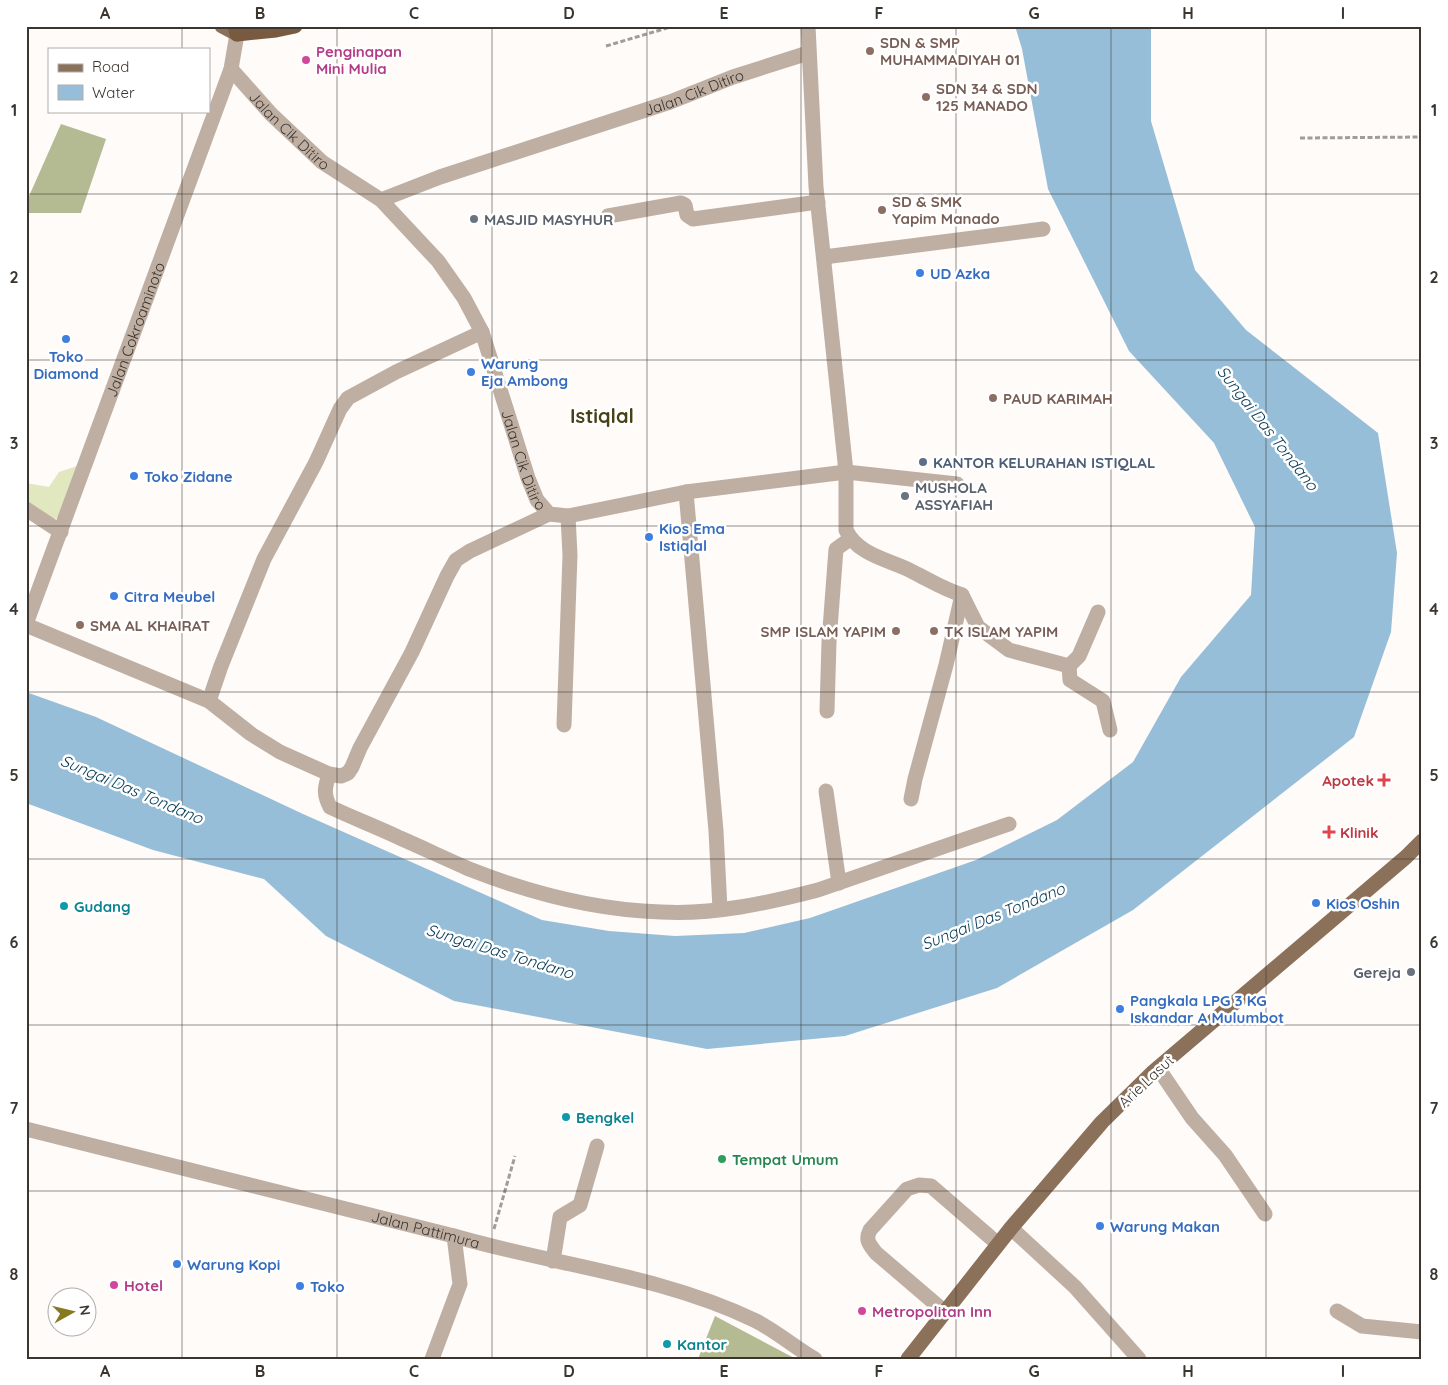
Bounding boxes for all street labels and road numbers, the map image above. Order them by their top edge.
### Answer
street label: Jalan Cik Ditiro [642,65,746,119]
street label: Jalan Cik Ditiro [245,87,333,174]
street label: Jalan Cokroaminoto [101,259,168,399]
street label: Jalan Cik Ditiro [498,407,551,514]
street label: Arie Lasut [1114,1051,1178,1111]
street label: Jalan Pattimura [369,1206,482,1252]

